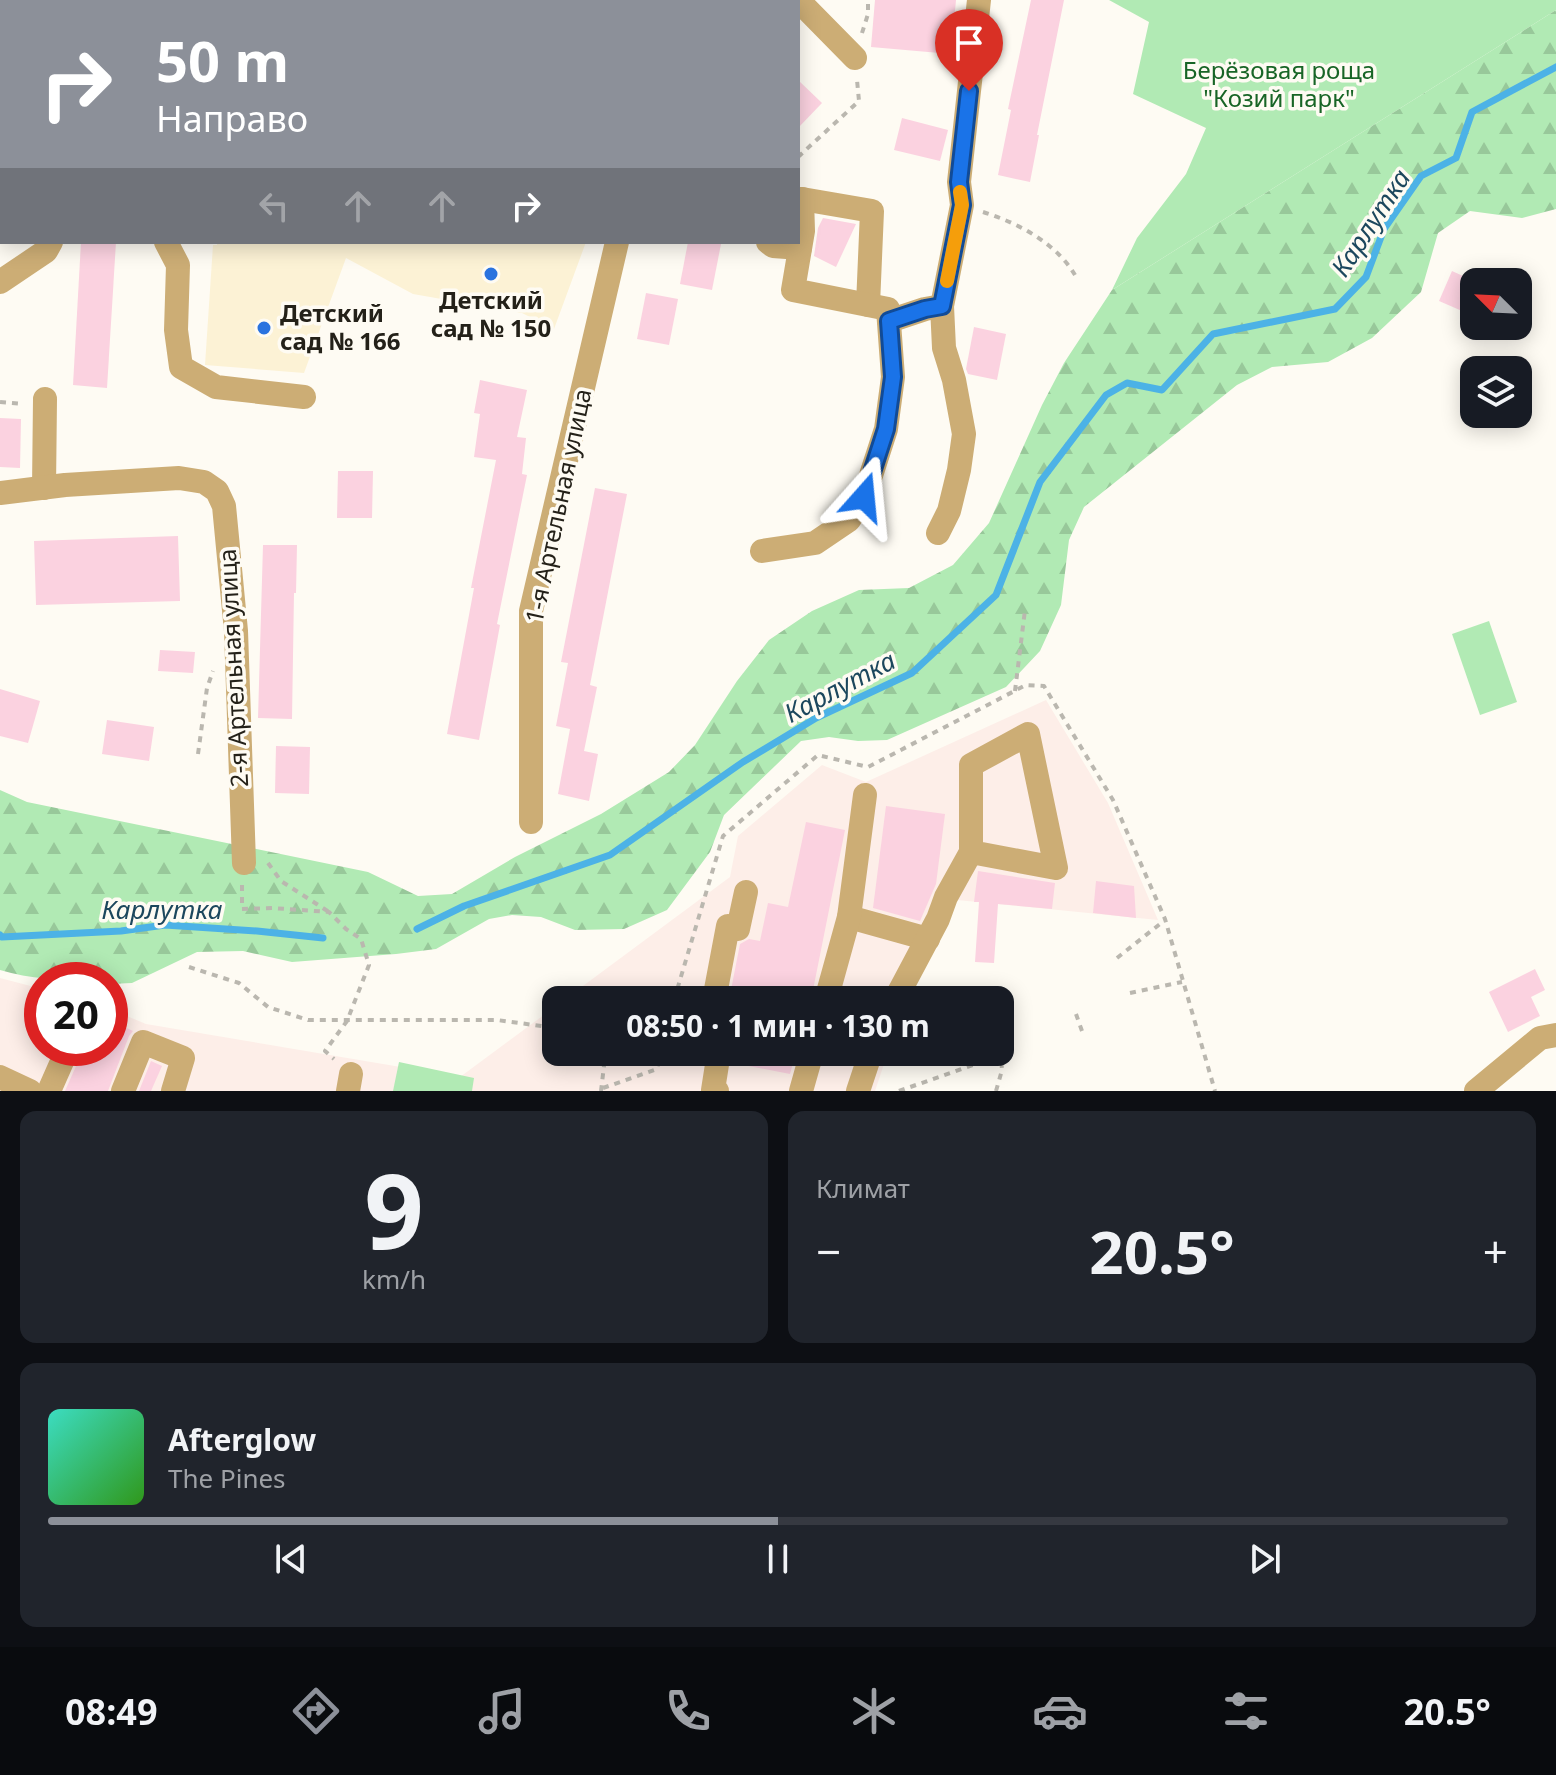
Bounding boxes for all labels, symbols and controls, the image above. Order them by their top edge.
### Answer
pin [935,9,1003,91]
icon: arrive [947,21,991,65]
text: 50 m [156,22,289,98]
icon: right [24,32,128,136]
park label: Берёзовая роща "Козий парк" [1183,53,1375,114]
text: Направо [156,94,308,143]
water label: Карлутка [1322,162,1418,283]
icon: left [252,184,296,228]
icon: ahead [336,184,380,228]
icon: ahead [420,184,464,228]
icon: right [504,184,548,228]
marker: Детский сад № 150 [482,265,500,283]
north arrow [1460,268,1532,340]
map controls [1460,268,1532,428]
place label: Детский сад № 150 [431,283,551,344]
place label: Детский сад № 166 [280,296,401,357]
marker: Детский сад № 166 [255,319,273,337]
button: layers [1460,356,1532,428]
street label: 1-я Артельная улица [517,385,598,626]
position arrow [822,455,906,539]
street label: 2-я Артельная улица [210,548,255,788]
water label: Карлутка [778,642,902,730]
water label: Карлутка [101,891,223,927]
speed limit sign: 20 [24,962,128,1066]
text: 08:50 · 1 мин · 130 m [626,1005,930,1046]
text: 9 [364,1138,424,1279]
text: Климат [816,1170,910,1206]
text: 20.5° [1089,1210,1235,1292]
text: − [816,1221,841,1281]
text: + [1483,1221,1508,1281]
text: km/h [362,1261,426,1297]
text: Afterglow [168,1419,316,1460]
text: The Pines [168,1460,286,1496]
icon: previous [269,1537,313,1581]
icon: pause [756,1537,800,1581]
icon: next [1243,1537,1287,1581]
icon: directions [288,1683,344,1739]
icon: music [474,1683,530,1739]
icon: phone [660,1683,716,1739]
icon: climate [846,1683,902,1739]
icon: car [1032,1683,1088,1739]
icon: filters [1218,1683,1274,1739]
text: 08:49 [65,1687,158,1736]
text: 20.5° [1404,1687,1491,1736]

